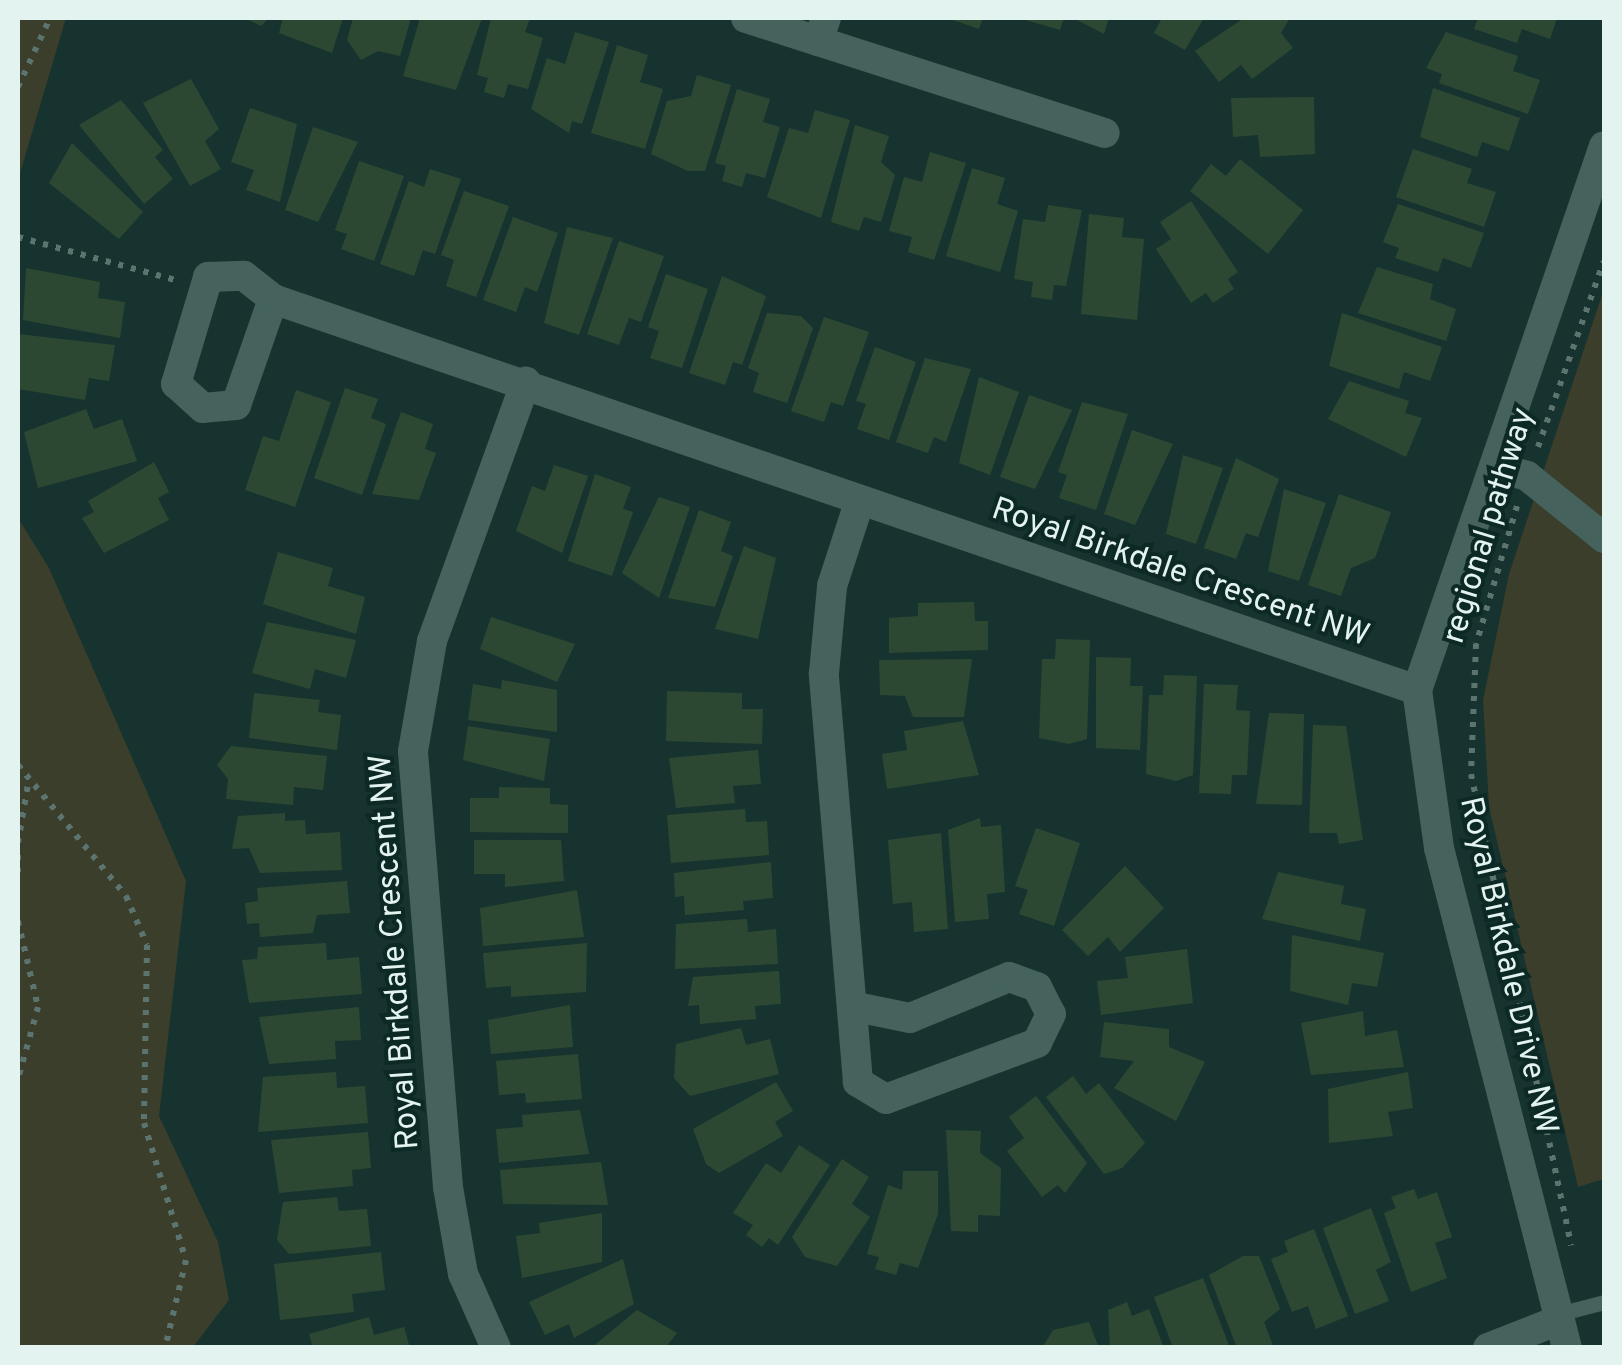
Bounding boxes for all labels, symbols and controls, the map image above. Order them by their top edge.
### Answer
street label: regional pathway [1436,403,1544,649]
street label: Royal Birkdale Crescent NW [986,491,1374,657]
street label: Royal Birkdale Crescent NW [363,753,429,1151]
street label: Royal Birkdale Drive NW [1449,794,1565,1138]

